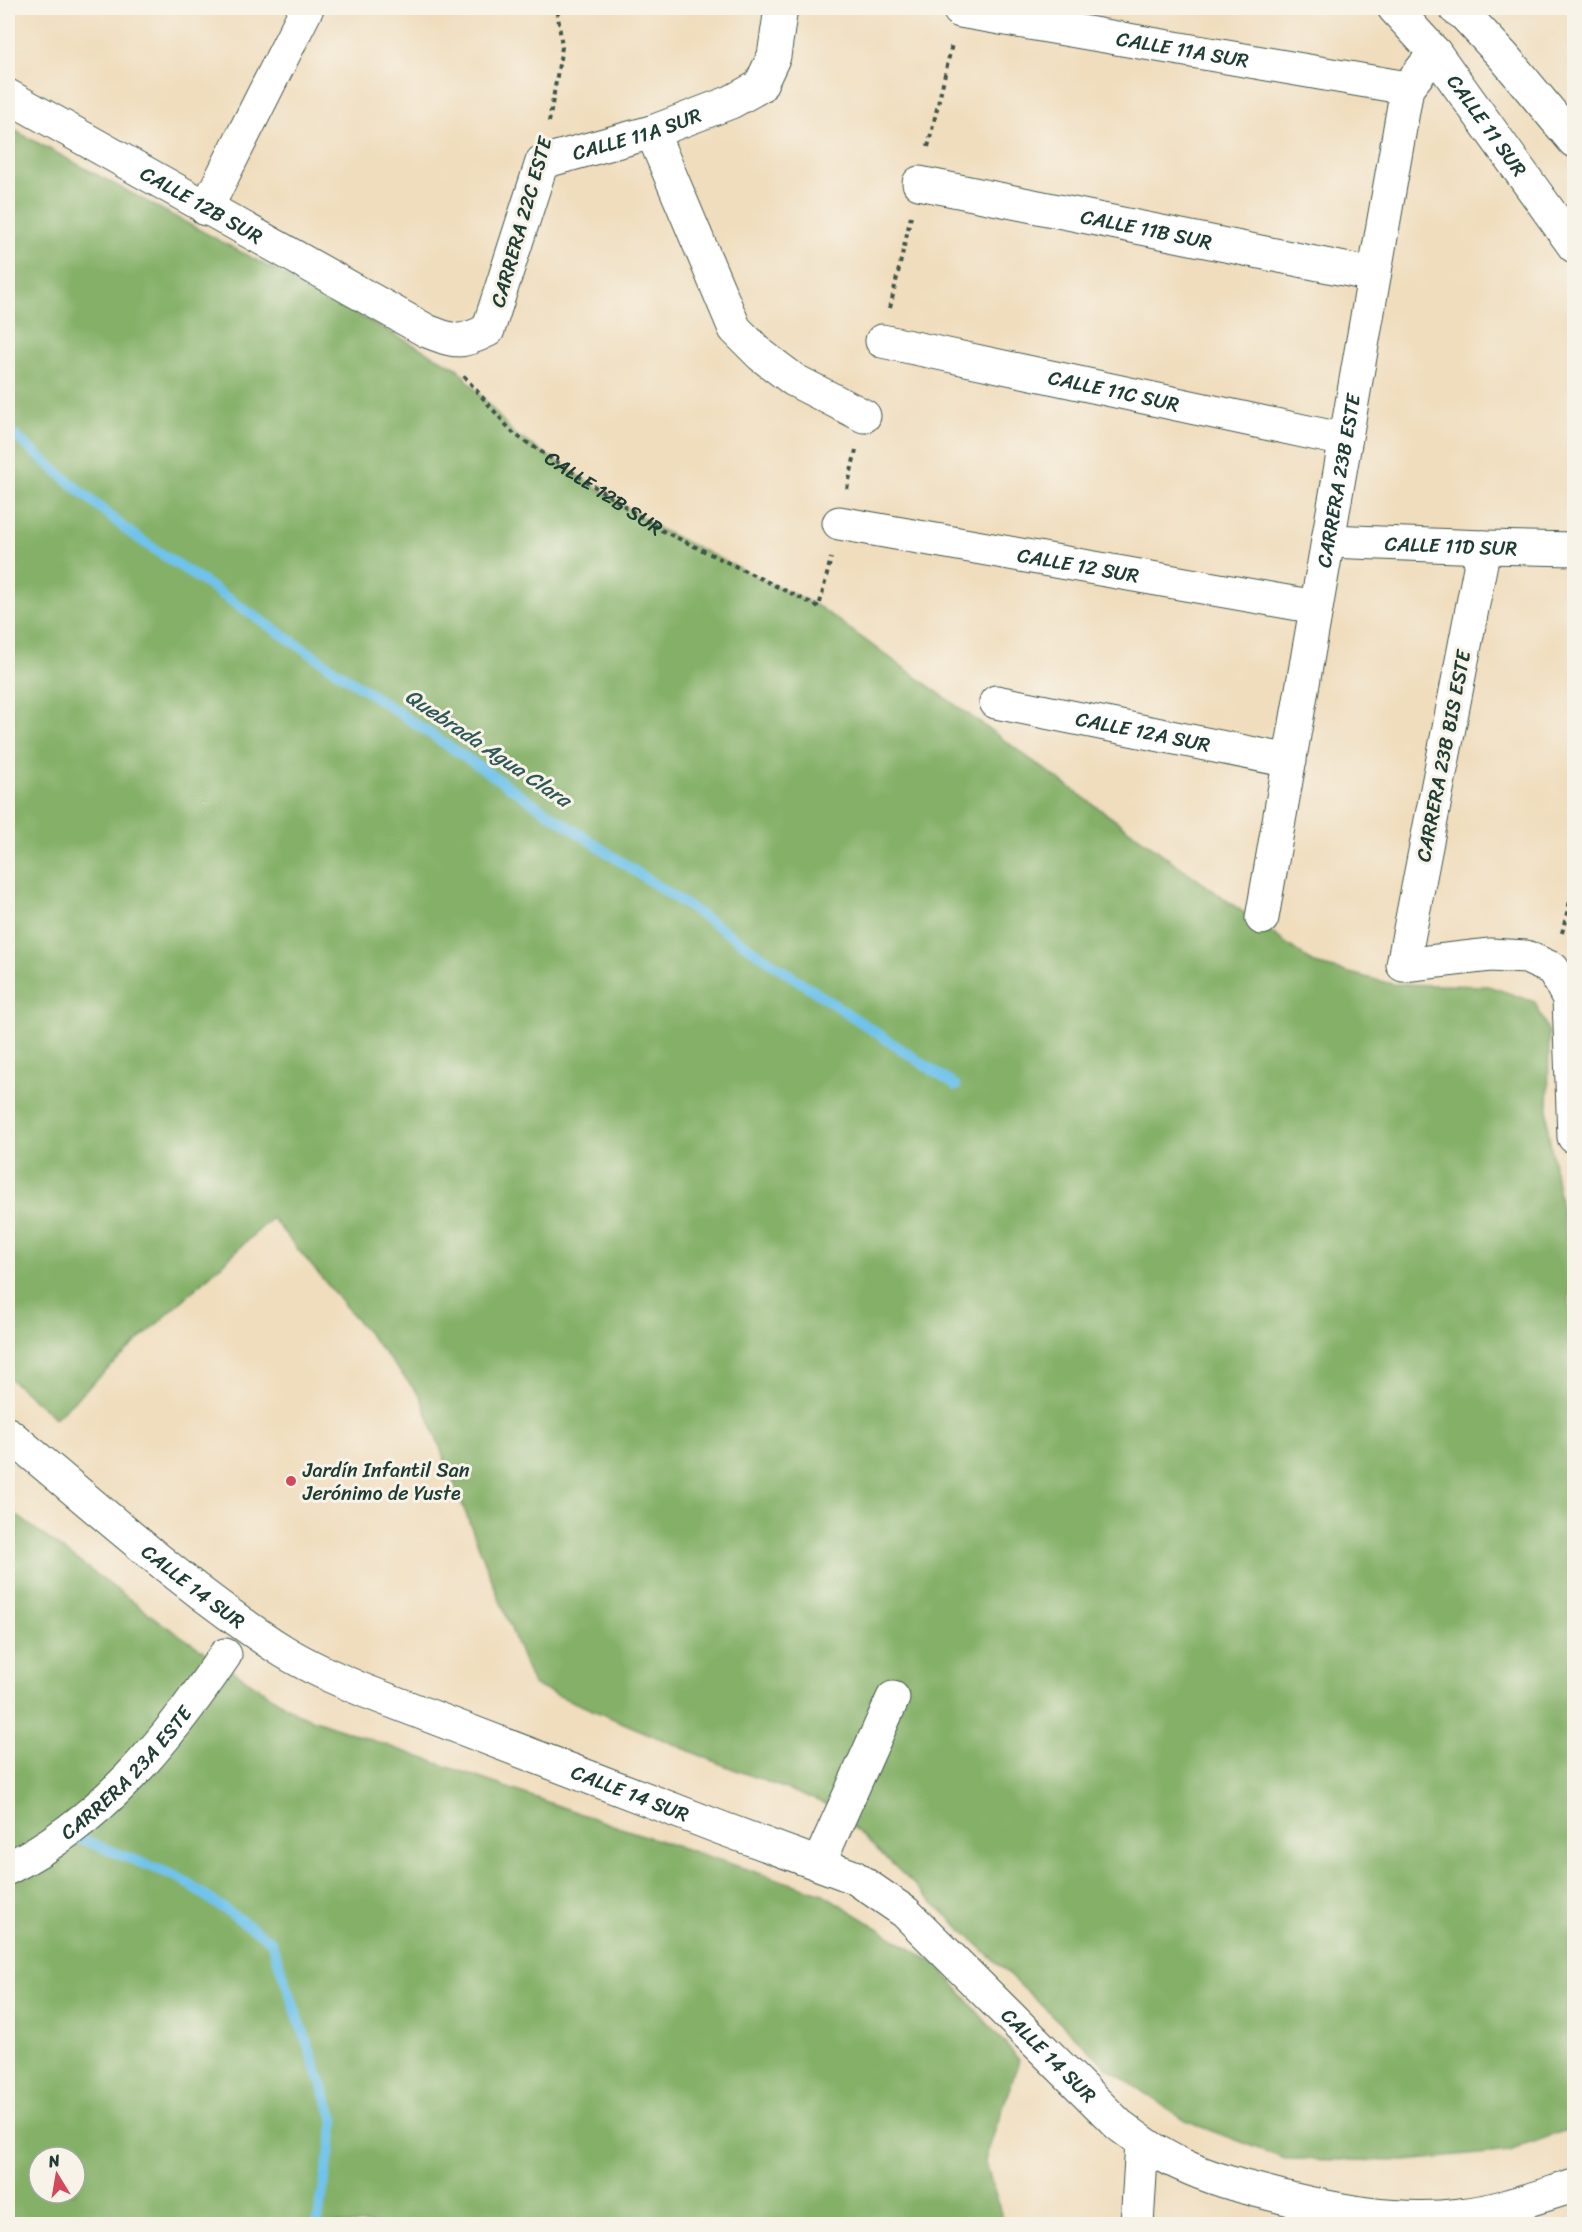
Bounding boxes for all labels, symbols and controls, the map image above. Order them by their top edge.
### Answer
street label: CALLE 11A SUR [1114,21,1252,78]
street label: CALLE 11 SUR [1437,67,1536,185]
street label: CALLE 11A SUR [568,98,707,171]
street label: CARRERA 22C ESTE [480,131,563,311]
street label: CALLE 12B SUR [133,156,269,254]
street label: CALLE 11B SUR [1078,199,1215,260]
street label: CALLE 11C SUR [1045,360,1182,422]
street label: CARRERA 23B ESTE [1307,389,1372,570]
street label: CALLE 12B SUR [537,441,670,545]
street label: CALLE 11D SUR [1384,526,1518,566]
street label: CALLE 12 SUR [1015,538,1142,594]
street label: CARRERA 23B BIS ESTE [1406,645,1482,865]
water label: Quebrada Agua Clara [397,678,581,819]
street label: CALLE 12A SUR [1073,701,1213,763]
place label: Jardín Infantil San Jerónimo de Yuste [302,1453,470,1511]
marker: Jardín Infantil San Jerónimo de Yuste [284,1474,298,1488]
street label: CALLE 14 SUR [133,1535,253,1639]
street label: CARRERA 23A ESTE [53,1697,202,1849]
street label: CALLE 14 SUR [566,1755,694,1832]
street label: CALLE 14 SUR [992,1999,1105,2112]
north arrow [27,2145,87,2205]
text: N [45,2145,63,2176]

